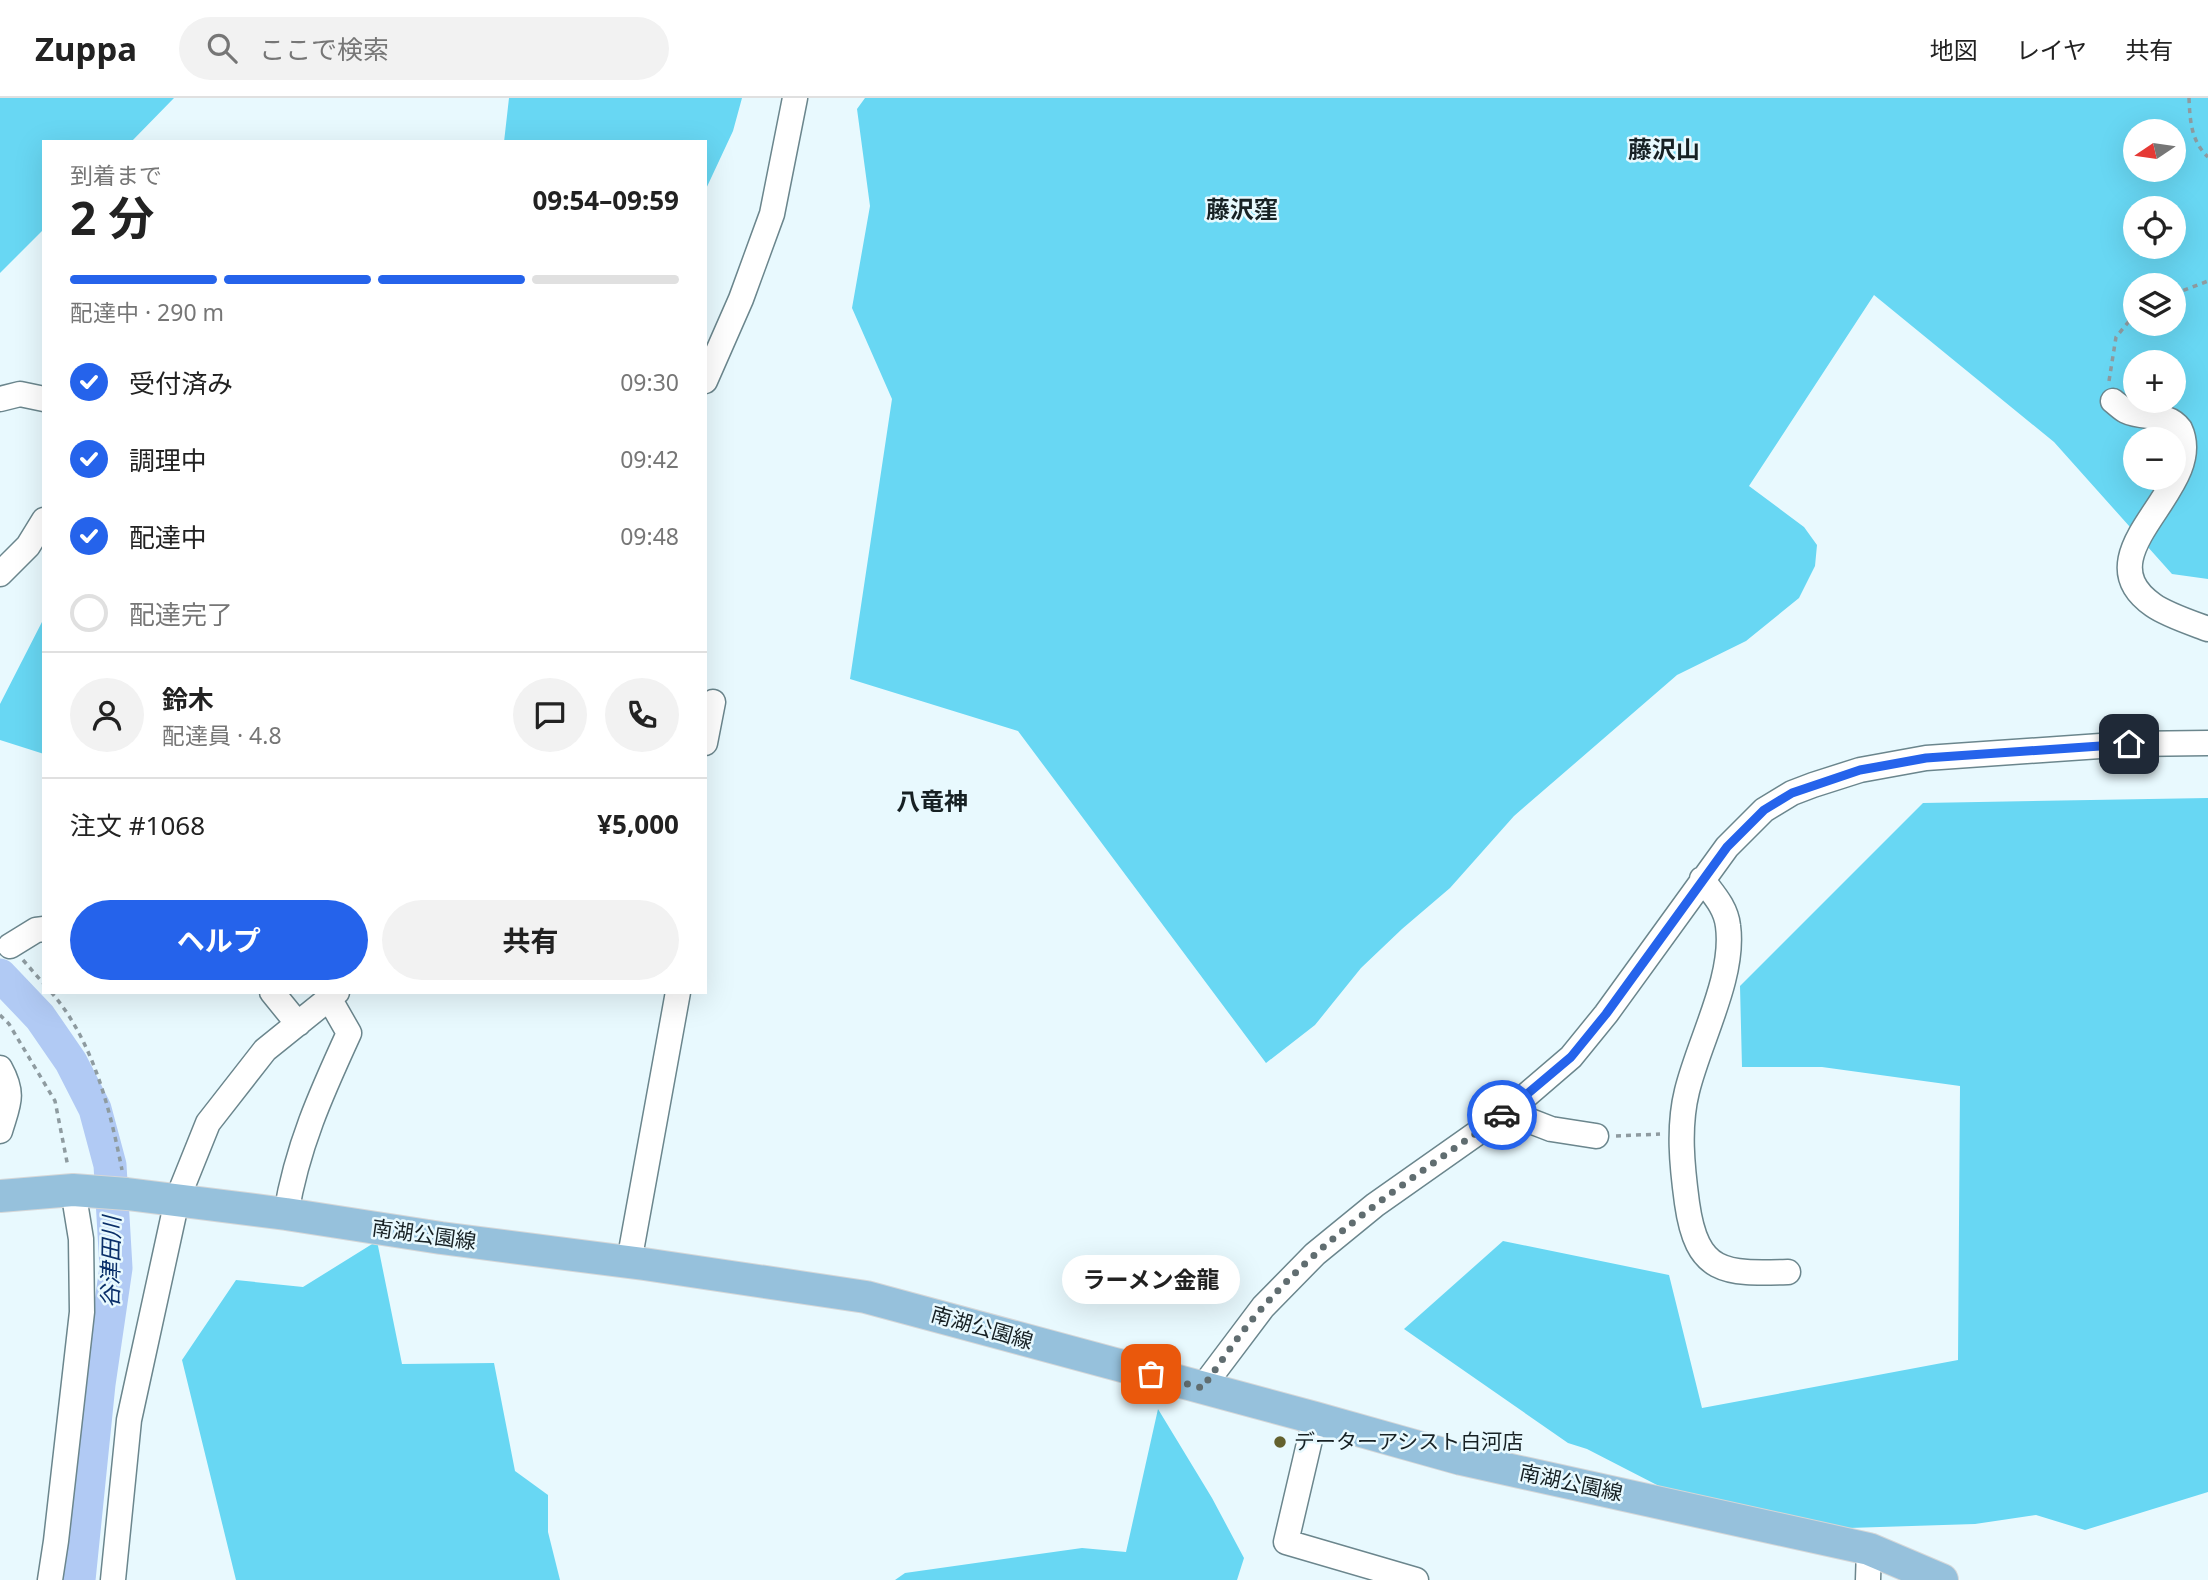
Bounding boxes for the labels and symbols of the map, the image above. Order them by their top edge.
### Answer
north arrow [2123,119,2186,182]
district label: 藤沢山 [1628,132,1700,165]
district label: 藤沢窪 [1206,192,1278,225]
pin [2099,714,2159,774]
district label: 八竜神 [896,784,968,817]
courier [1467,1080,1537,1150]
water label: 谷津田川 [93,1213,127,1308]
street label: 南湖公園線 [370,1213,478,1255]
callout: ラーメン金龍 [1062,1255,1240,1304]
street label: 南湖公園線 [928,1299,1037,1355]
pin [1121,1344,1181,1404]
place label: データーアシスト白河店 [1294,1427,1523,1455]
marker: データーアシスト白河店 [1272,1434,1288,1450]
street label: 南湖公園線 [1517,1457,1625,1507]

